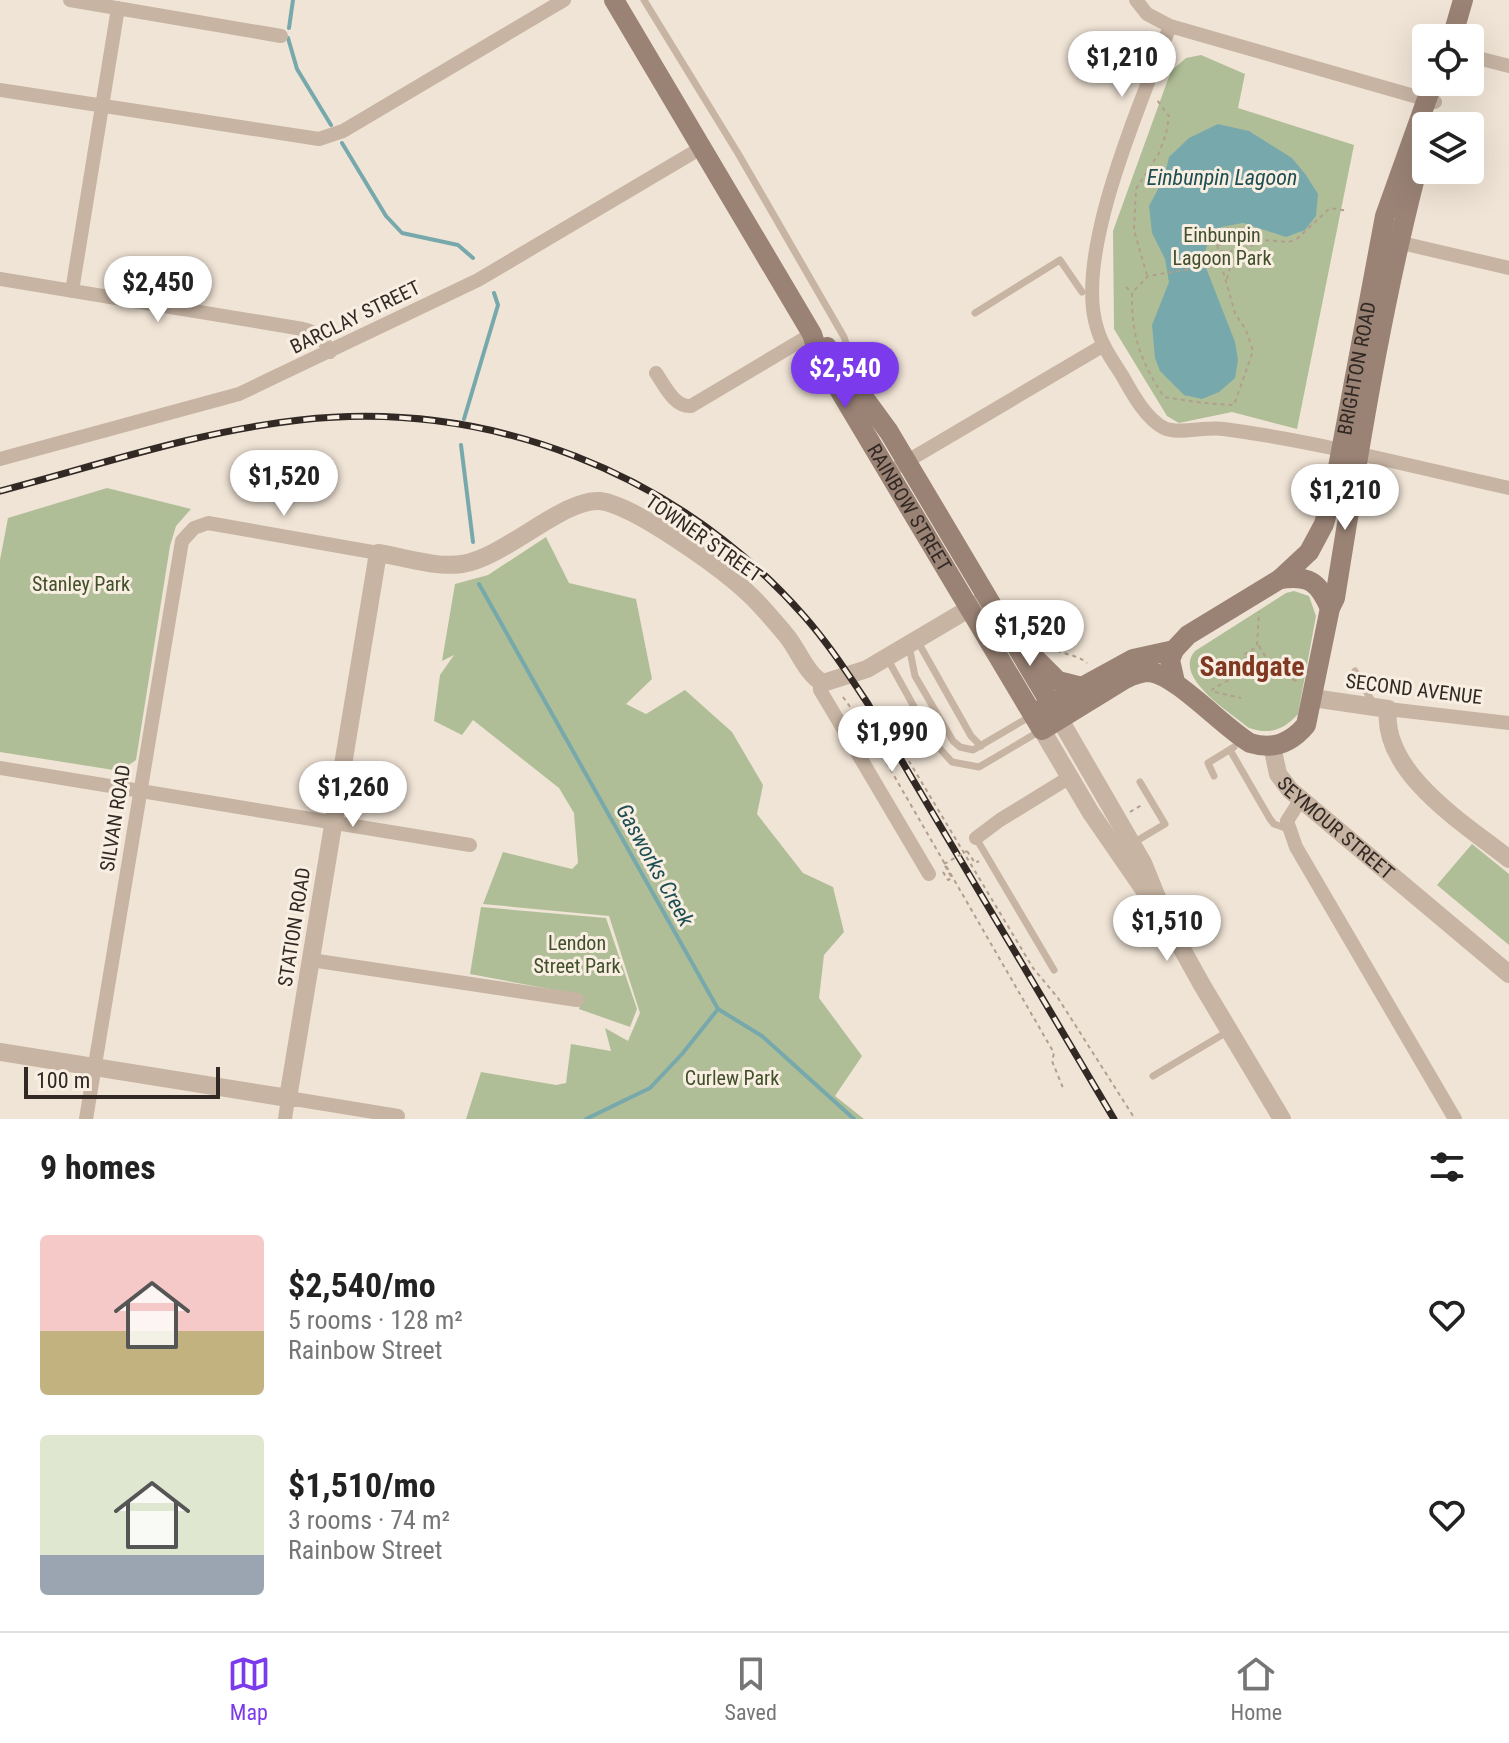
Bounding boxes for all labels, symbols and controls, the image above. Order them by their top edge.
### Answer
map controls [1412,24,1484,184]
button: locate [1412,24,1484,96]
pin: $1,210 [1057,31,1187,99]
text: $1,210 [1086,42,1158,72]
button: layers [1412,112,1484,184]
water label: Einbunpin Lagoon [1147,165,1297,190]
park label: Einbunpin Lagoon Park [1173,223,1271,270]
pin: $2,450 [93,256,223,324]
text: $2,450 [122,267,194,297]
street label: BARCLAY STREET [286,275,424,359]
street label: BRIGHTON ROAD [1332,300,1381,437]
pin: $2,540 [780,342,910,410]
text: $2,540 [809,353,881,383]
street label: RAINBOW STREET [862,440,957,576]
pin: $1,520 [219,450,349,518]
text: $1,520 [248,461,320,491]
pin: $1,210 [1280,464,1410,532]
text: $1,210 [1309,475,1381,505]
street label: TOWNER STREET [641,489,767,587]
park label: Stanley Park [32,572,130,596]
pin: $1,520 [965,600,1095,668]
text: $1,520 [994,611,1066,641]
district label: Sandgate [1199,650,1305,683]
street label: SECOND AVENUE [1344,669,1484,709]
pin: $1,990 [827,706,957,774]
text: $1,990 [856,717,928,747]
pin: $1,260 [288,761,418,829]
street label: SILVAN ROAD [95,763,135,873]
text: $1,260 [317,772,389,802]
street label: SEYMOUR STREET [1272,772,1399,884]
water label: Gasworks Creek [611,799,699,931]
street label: STATION ROAD [273,866,315,988]
pin: $1,510 [1102,895,1232,963]
text: $1,510 [1131,906,1203,936]
park label: Lendon Street Park [533,931,621,978]
scale bar [24,1063,220,1099]
park label: Curlew Park [685,1066,779,1090]
text: 100 m [36,1068,90,1093]
icon: filters [1425,1145,1469,1189]
text: 9 homes [40,1147,156,1187]
text: $2,540/mo [288,1265,436,1305]
icon: home [104,1267,200,1363]
icon: heart [1425,1293,1469,1337]
text: 5 rooms · 128 m² [288,1305,463,1335]
text: Rainbow Street [288,1335,442,1365]
text: $1,510/mo [288,1465,436,1505]
icon: home [104,1467,200,1563]
icon: heart [1425,1493,1469,1537]
text: 3 rooms · 74 m² [288,1505,450,1535]
text: Rainbow Street [288,1535,442,1565]
tab: Map [227,1652,271,1725]
tab: Saved [725,1652,777,1725]
tab: Home [1231,1652,1282,1725]

